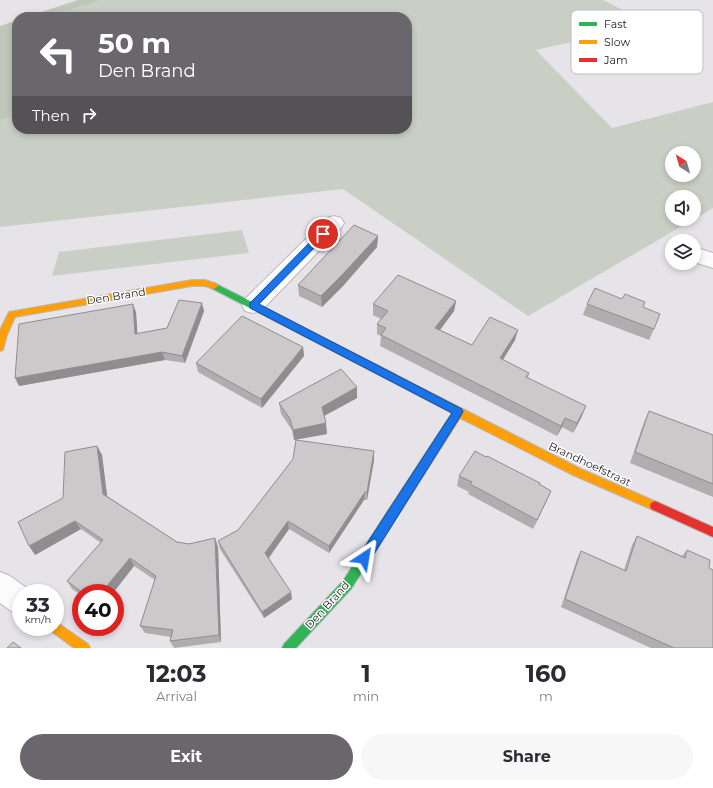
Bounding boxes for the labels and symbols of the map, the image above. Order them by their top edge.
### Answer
legend [571,10,703,74]
text: Fast [604,17,628,31]
text: Slow [604,35,630,49]
text: Jam [603,53,628,67]
north arrow [665,146,701,182]
pin [306,217,340,251]
street label: Den Brand [85,284,147,308]
street label: Brandhoefstraat [546,439,634,490]
position arrow [343,537,385,579]
street label: Den Brand [302,578,352,632]
speed limit sign: 40 [72,584,124,636]

